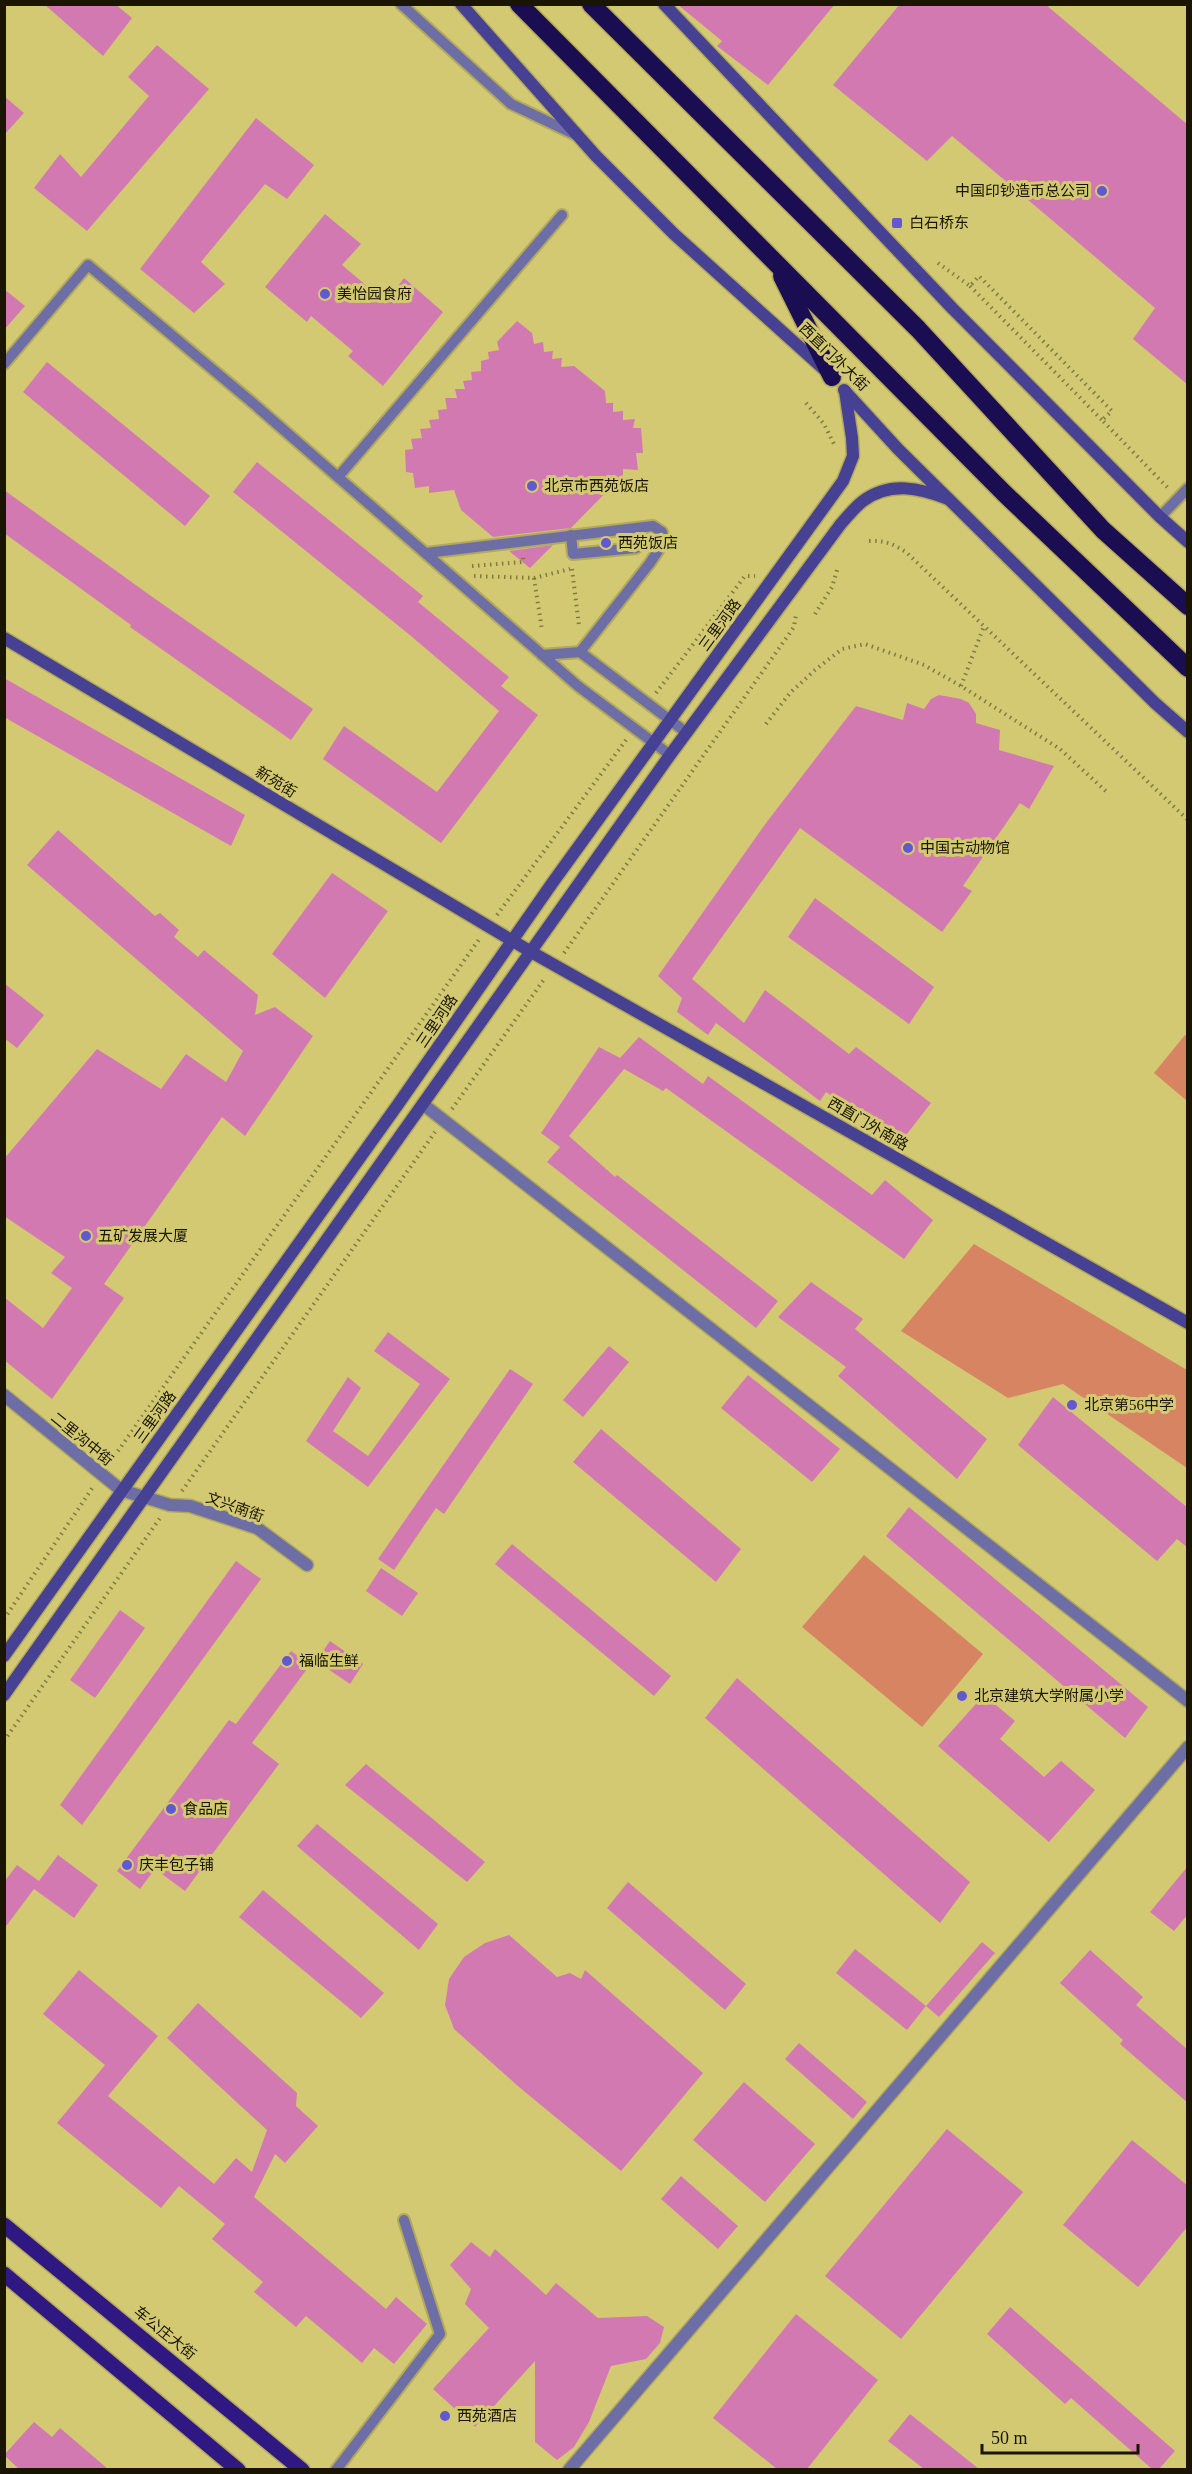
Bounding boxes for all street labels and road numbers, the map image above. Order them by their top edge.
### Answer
street label: 西直门外大街 [796,320,872,394]
street label: 三里河路 [696,596,744,654]
street label: 新苑街 [253,764,299,800]
street label: 三里河路 [414,992,460,1050]
street label: 西直门外南路 [825,1095,911,1153]
street label: 三里河路 [131,1388,179,1446]
street label: 二里沟中街 [48,1409,116,1469]
street label: 文兴南街 [204,1489,266,1525]
street label: 车公庄大街 [131,2303,199,2363]

